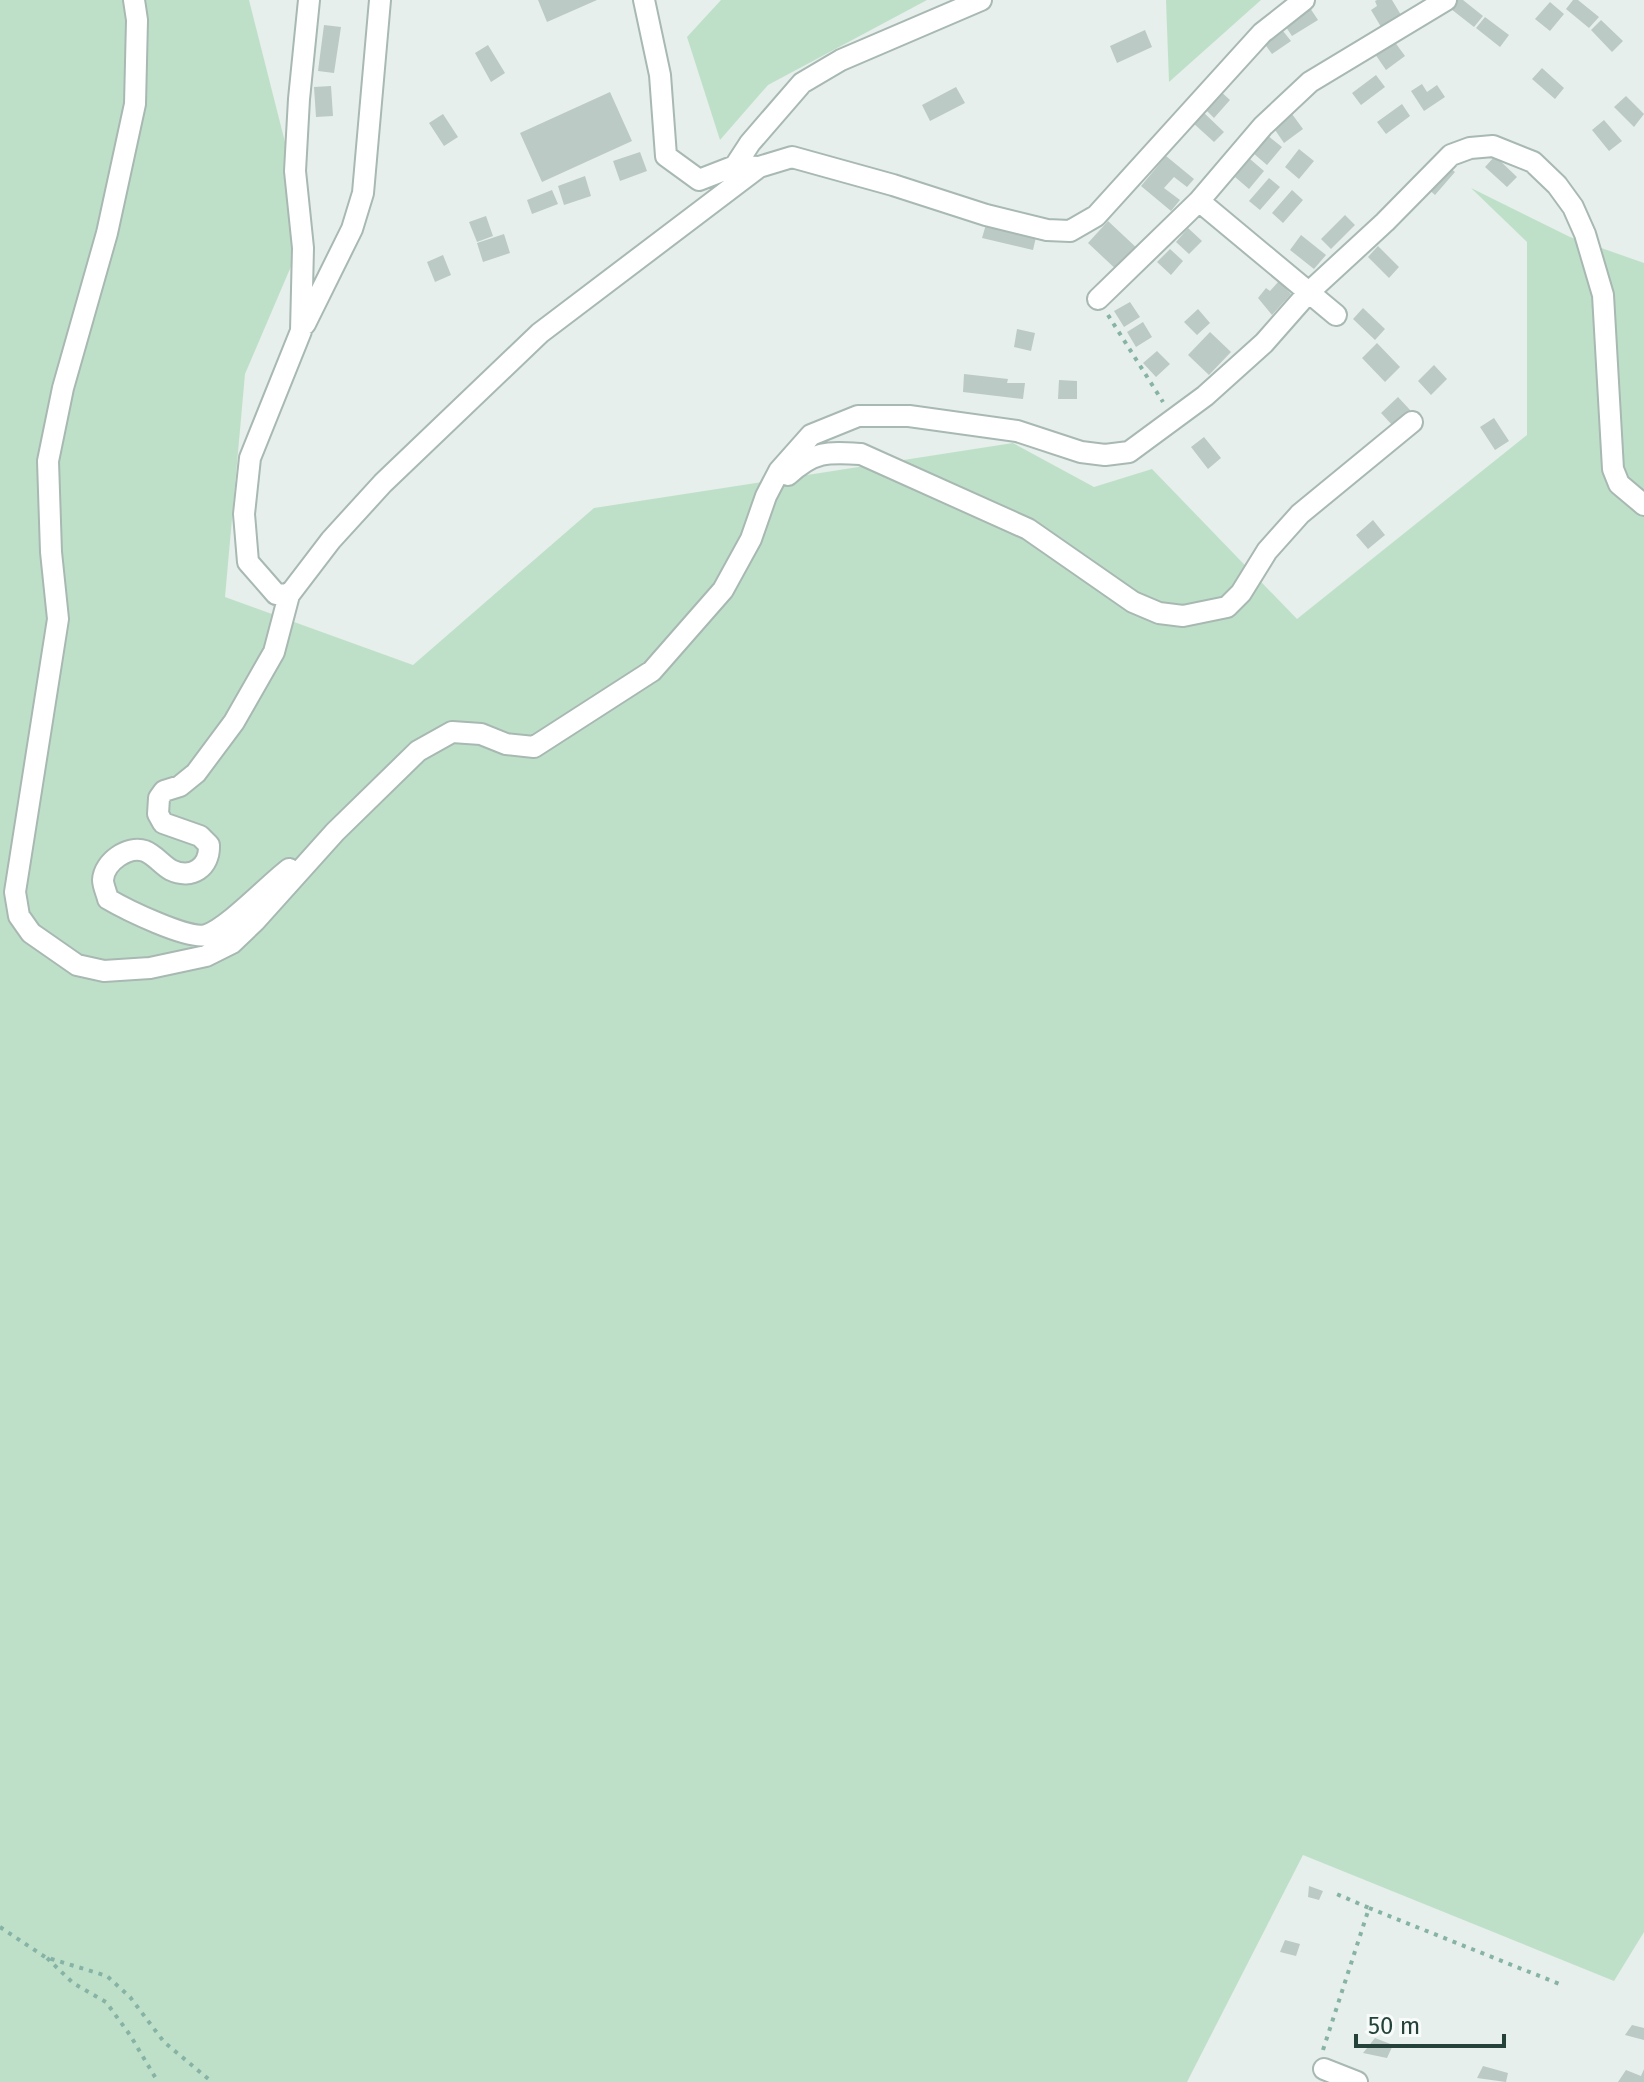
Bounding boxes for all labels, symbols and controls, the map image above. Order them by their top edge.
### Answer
scale bar [1356,1998,1504,2048]
text: 50 m [1368,2012,1420,2040]

